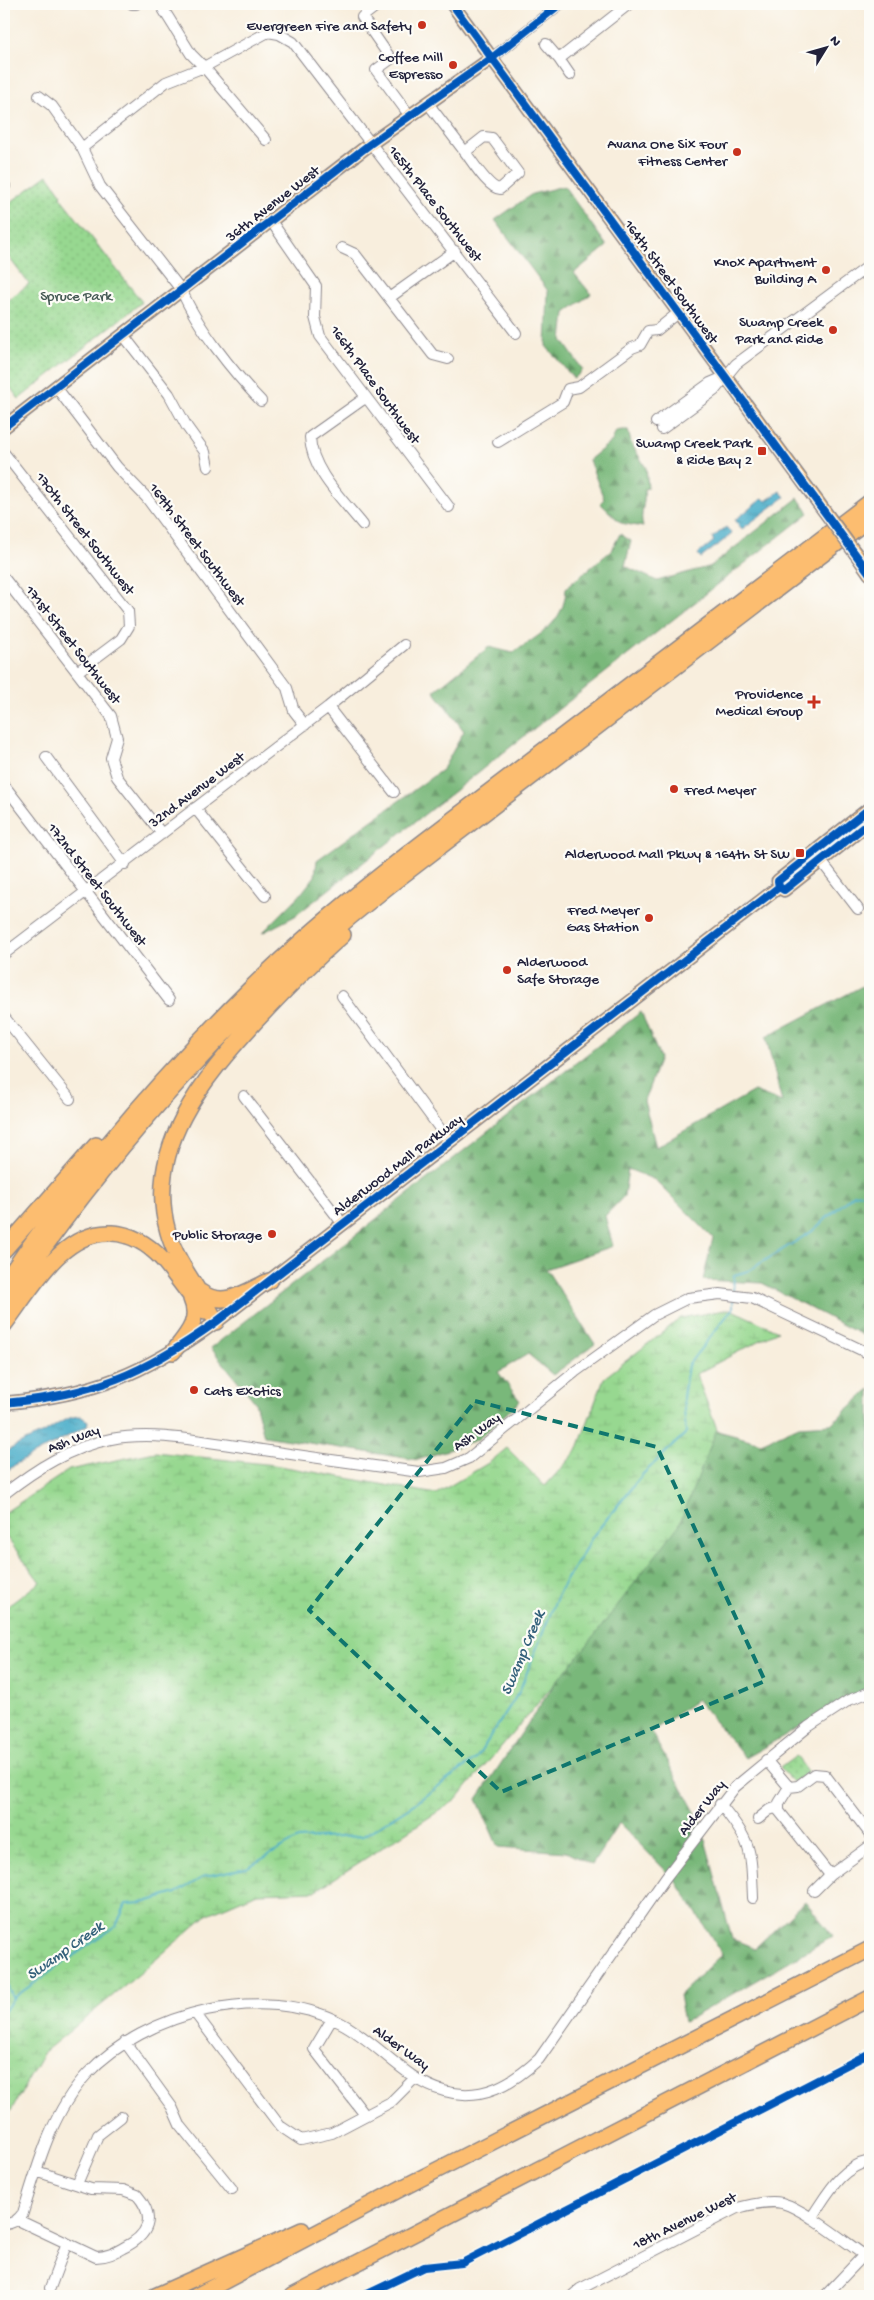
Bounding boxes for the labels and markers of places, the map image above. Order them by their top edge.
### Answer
place label: Evergreen Fire and Safety [247,18,413,36]
marker: Evergreen Fire and Safety [416,19,428,31]
place label: Coffee Mill Espresso [379,49,443,84]
marker: Coffee Mill Espresso [447,59,459,71]
place label: Avana One Six Four Fitness Center [607,136,729,171]
marker: Avana One Six Four Fitness Center [731,146,743,158]
place label: Knox Apartment Building A [714,254,818,289]
marker: Knox Apartment Building A [820,264,832,276]
place label: Swamp Creek Park and Ride [734,314,824,349]
marker: Swamp Creek Park and Ride [827,324,839,336]
place label: Swamp Creek Park & Ride Bay 2 [636,435,753,470]
marker: Swamp Creek Park & Ride Bay 2 [756,445,768,457]
place label: Providence Medical Group [716,686,804,721]
marker: Providence Medical Group [807,695,821,709]
place label: Fred Meyer [683,782,757,800]
marker: Fred Meyer [668,783,680,795]
place label: Alderwood Mall Pkwy & 164th St SW [565,846,790,864]
marker: Alderwood Mall Pkwy & 164th St SW [794,847,806,859]
place label: Fred Meyer Gas Station [566,902,641,937]
marker: Fred Meyer Gas Station [643,912,655,924]
place label: Alderwood Safe Storage [517,954,599,989]
marker: Alderwood Safe Storage [501,964,513,976]
place label: Public Storage [172,1227,262,1245]
marker: Public Storage [266,1228,278,1240]
place label: Cats Exotics [204,1383,281,1401]
marker: Cats Exotics [188,1384,200,1396]

